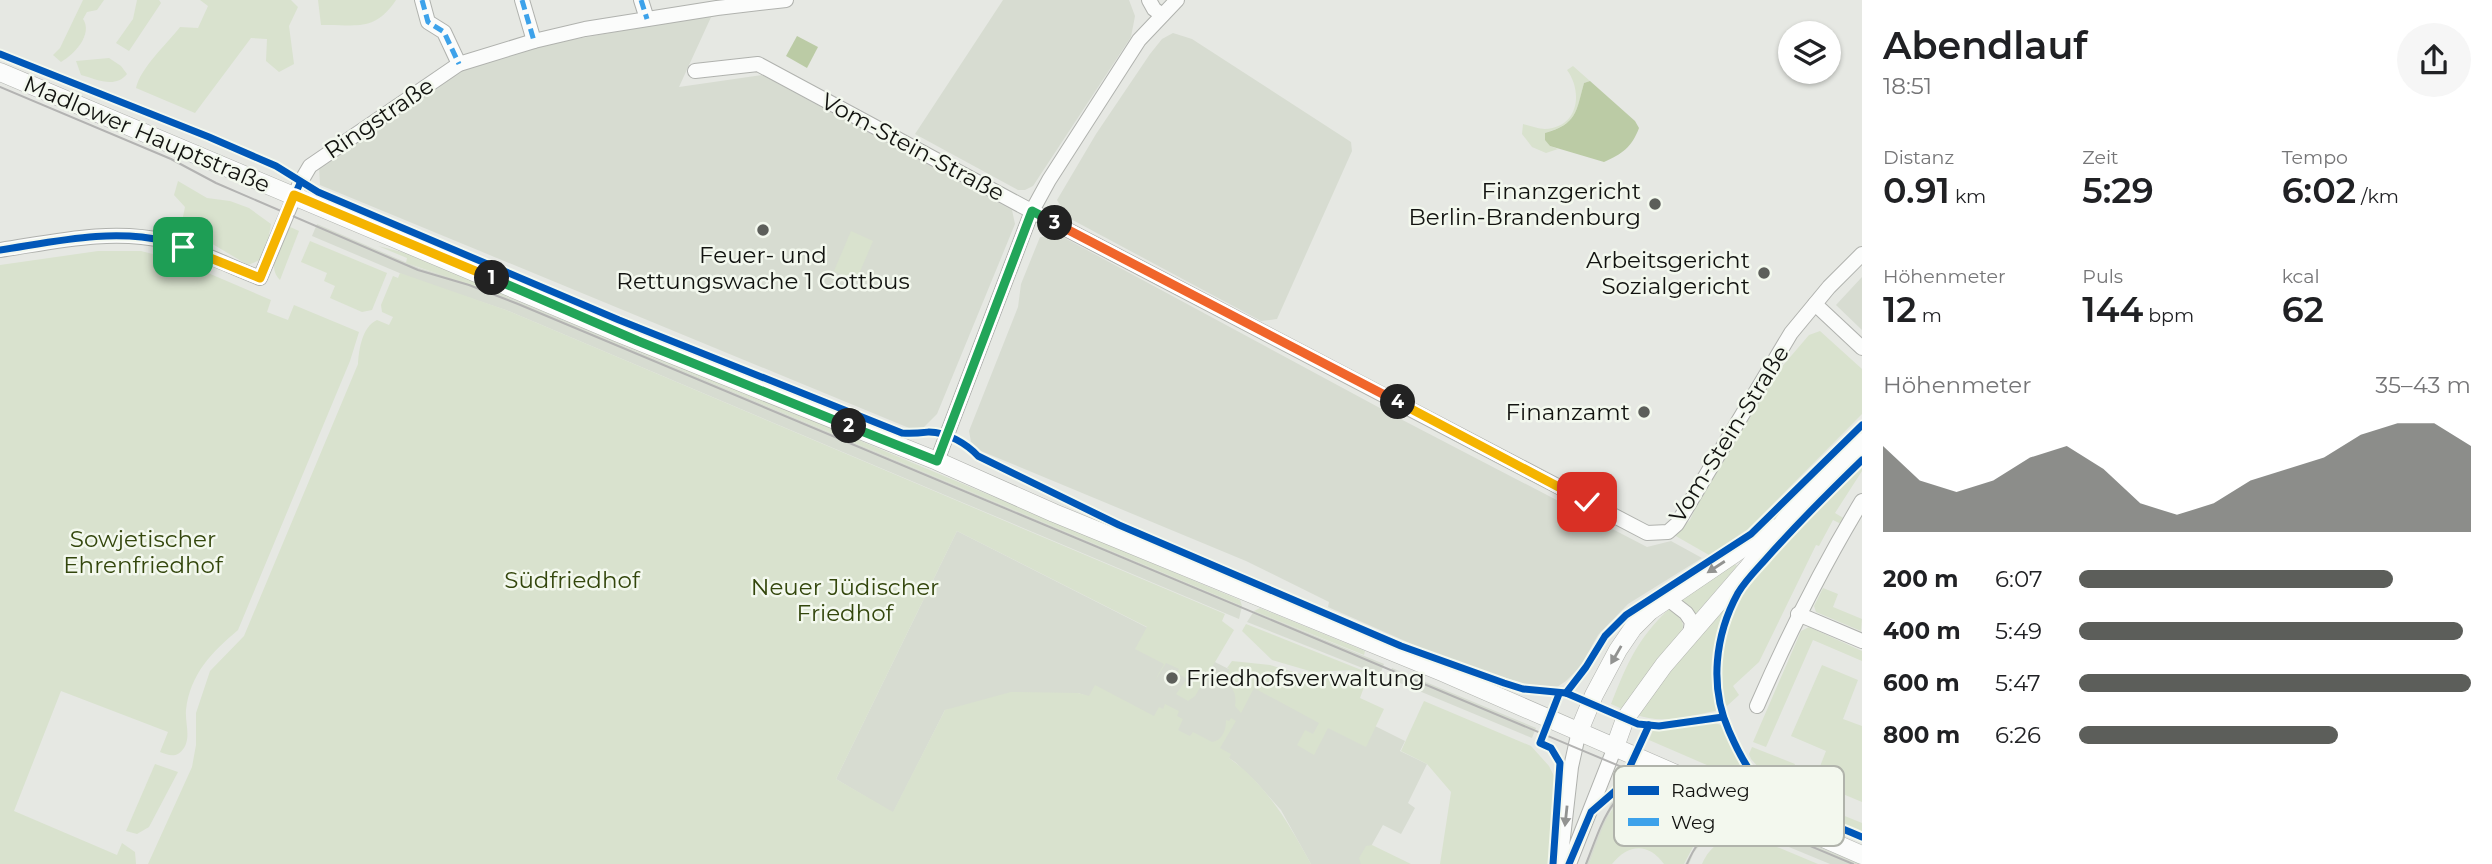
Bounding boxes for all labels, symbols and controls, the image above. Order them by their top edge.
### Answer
map controls [1778,21,1841,84]
button: layers [1778,21,1841,84]
text: Abendlauf [1883,22,2087,69]
button: share [2397,23,2471,97]
street label: Madlower Hauptstraße [20,69,274,199]
street label: Ringstraße [319,71,439,165]
text: 18:51 [1883,72,1932,100]
street label: Vom-Stein-Straße [817,87,1009,207]
text: Distanz [1883,146,1954,169]
text: Zeit [2082,146,2119,169]
text: Tempo [2282,146,2348,169]
text: 0.91 [1883,169,1950,212]
text: 5:29 [2082,169,2154,212]
text: 6:02 [2282,169,2356,212]
place label: Finanzgericht Berlin-Brandenburg [1408,177,1641,231]
text: km [1950,185,1986,208]
text: /km [2356,185,2399,208]
marker: Finanzgericht Berlin-Brandenburg [1647,196,1663,212]
pin: 3 [1038,206,1072,241]
text: 3 [1049,211,1060,234]
pin [153,217,213,277]
marker: Feuer- und Rettungswache 1 Cottbus [755,222,771,238]
icon: arrive [164,228,202,266]
place label: Feuer- und Rettungswache 1 Cottbus [616,241,910,295]
place label: Arbeitsgericht Sozialgericht [1586,246,1750,300]
pin: 1 [475,260,510,296]
marker: Arbeitsgericht Sozialgericht [1756,265,1772,281]
text: Höhenmeter [1883,265,2006,288]
text: Puls [2082,265,2123,288]
text: kcal [2282,265,2320,288]
text: 1 [488,266,495,289]
text: 12 [1883,288,1917,331]
text: 144 [2082,288,2143,331]
text: 62 [2282,288,2324,331]
text: m [1917,304,1942,327]
text: bpm [2143,304,2194,327]
street label: Vom-Stein-Straße [1663,340,1795,528]
text: Höhenmeter [1883,371,2031,399]
text: 35–43 m [2375,371,2471,399]
pin: 4 [1380,384,1416,420]
text: 4 [1391,390,1404,413]
place label: Finanzamt [1506,398,1630,426]
marker: Finanzamt [1636,404,1652,420]
pin: 2 [832,408,866,444]
text: 2 [843,414,854,437]
pin [1557,472,1617,532]
icon: check [1568,483,1606,521]
park label: Sowjetischer Ehrenfriedhof [63,525,224,579]
one-way arrow [1706,561,1726,574]
text: 200 m [1883,565,1958,593]
text: 6:07 [1995,565,2042,593]
park label: Südfriedhof [504,566,641,594]
park label: Neuer Jüdischer Friedhof [751,573,939,627]
text: 400 m [1883,617,1961,645]
text: 5:49 [1995,617,2042,645]
one-way arrow [1610,645,1622,664]
place label: Friedhofsverwaltung [1186,664,1425,692]
text: 600 m [1883,669,1960,697]
text: 5:47 [1995,669,2041,697]
marker: Friedhofsverwaltung [1164,670,1180,686]
text: 800 m [1883,721,1960,749]
text: 6:26 [1995,721,2041,749]
legend [1614,766,1844,846]
text: Radweg [1671,779,1750,802]
one-way arrow [1560,805,1571,827]
text: Weg [1671,811,1716,834]

